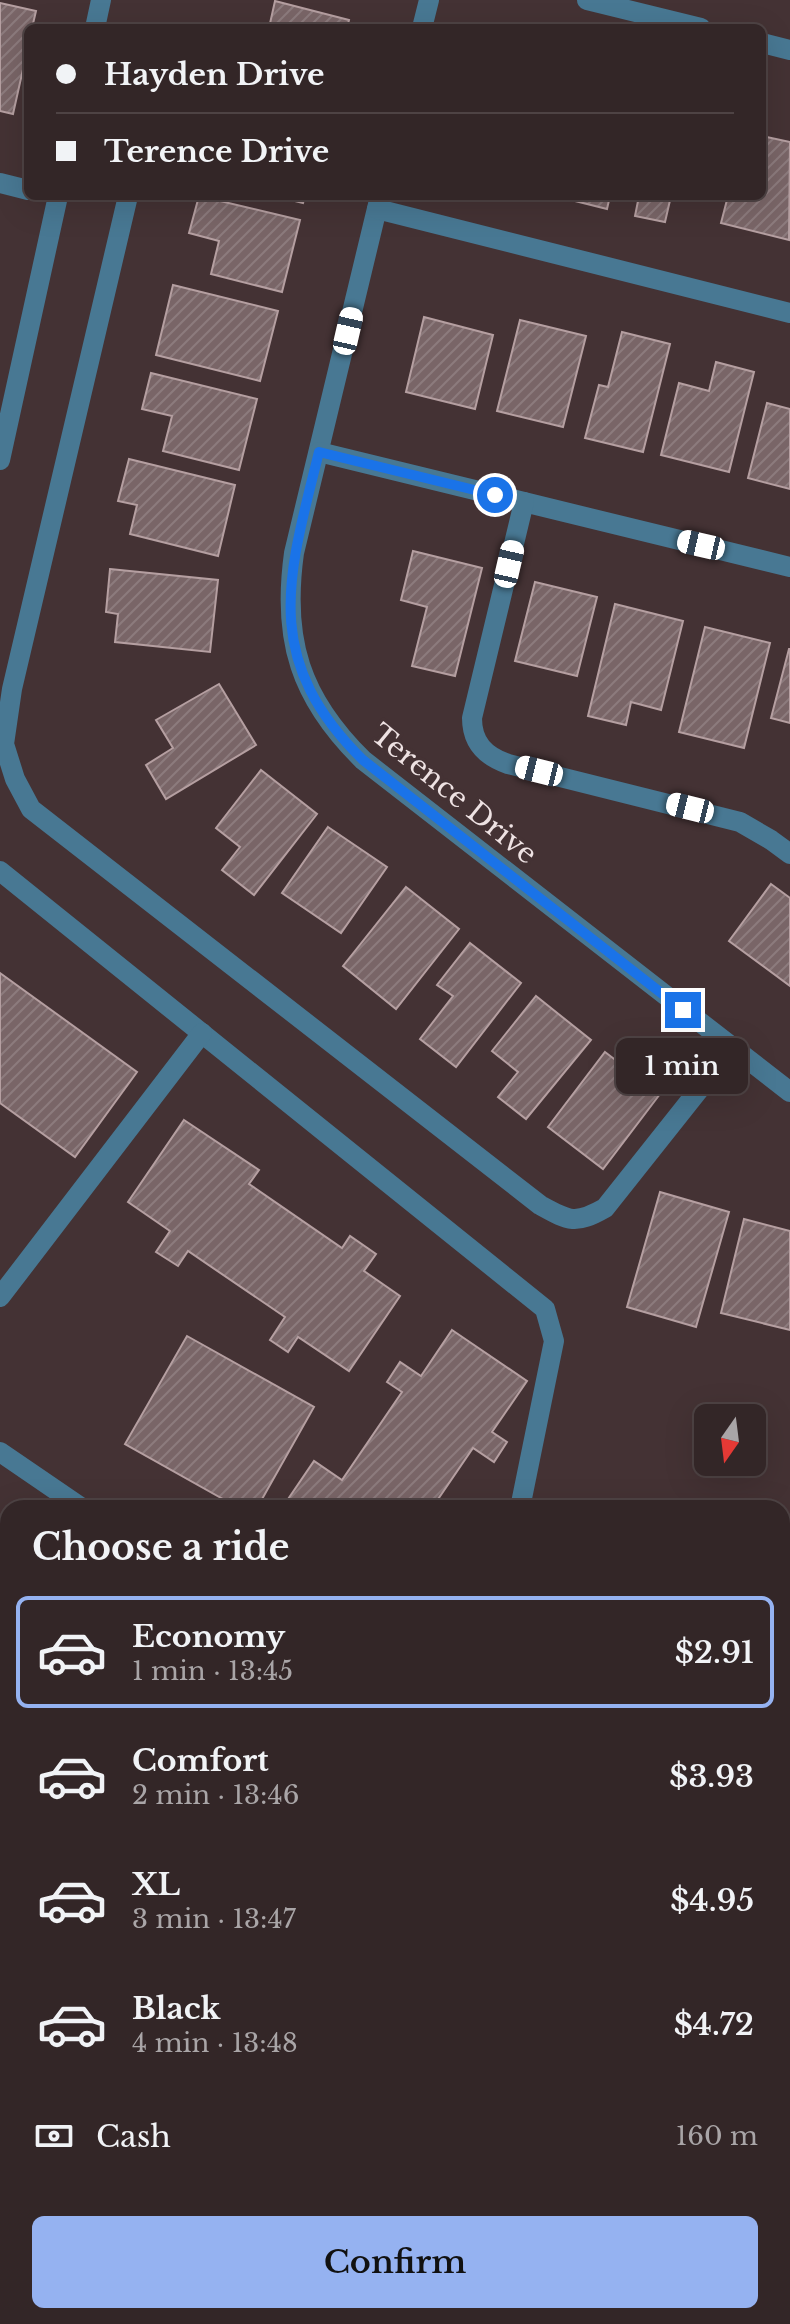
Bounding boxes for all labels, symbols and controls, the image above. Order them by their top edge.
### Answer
text: Hayden Drive [104,56,325,93]
text: Terence Drive [104,133,329,170]
car [331,305,365,357]
route start [477,477,513,513]
car [675,528,727,562]
car [492,538,526,590]
street label: Terence Drive [364,717,544,871]
car [513,754,565,788]
car [664,791,716,825]
route end [665,992,701,1028]
callout: 1 min [617,1038,749,1094]
text: 1 min [645,1050,719,1082]
north arrow [694,1404,766,1476]
map controls [694,1404,766,1476]
text: Choose a ride [32,1525,289,1570]
icon: car [36,1616,108,1688]
text: Economy [132,1618,285,1655]
text: $2.91 [675,1634,754,1671]
text: 1 min · 13:45 [132,1655,293,1687]
icon: car [36,1740,108,1812]
text: Comfort [132,1742,269,1779]
text: $3.93 [669,1758,754,1795]
text: 2 min · 13:46 [132,1779,299,1811]
icon: car [36,1864,108,1936]
text: XL [132,1866,180,1903]
text: $4.95 [670,1882,754,1919]
text: 3 min · 13:47 [132,1903,296,1935]
icon: car [36,1988,108,2060]
text: Black [132,1990,220,2027]
text: $4.72 [674,2006,754,2043]
text: 4 min · 13:48 [132,2027,298,2059]
icon: cash [32,2114,76,2158]
text: Cash [96,2118,171,2155]
text: 160 m [676,2120,758,2152]
button: Confirm [32,2216,758,2308]

